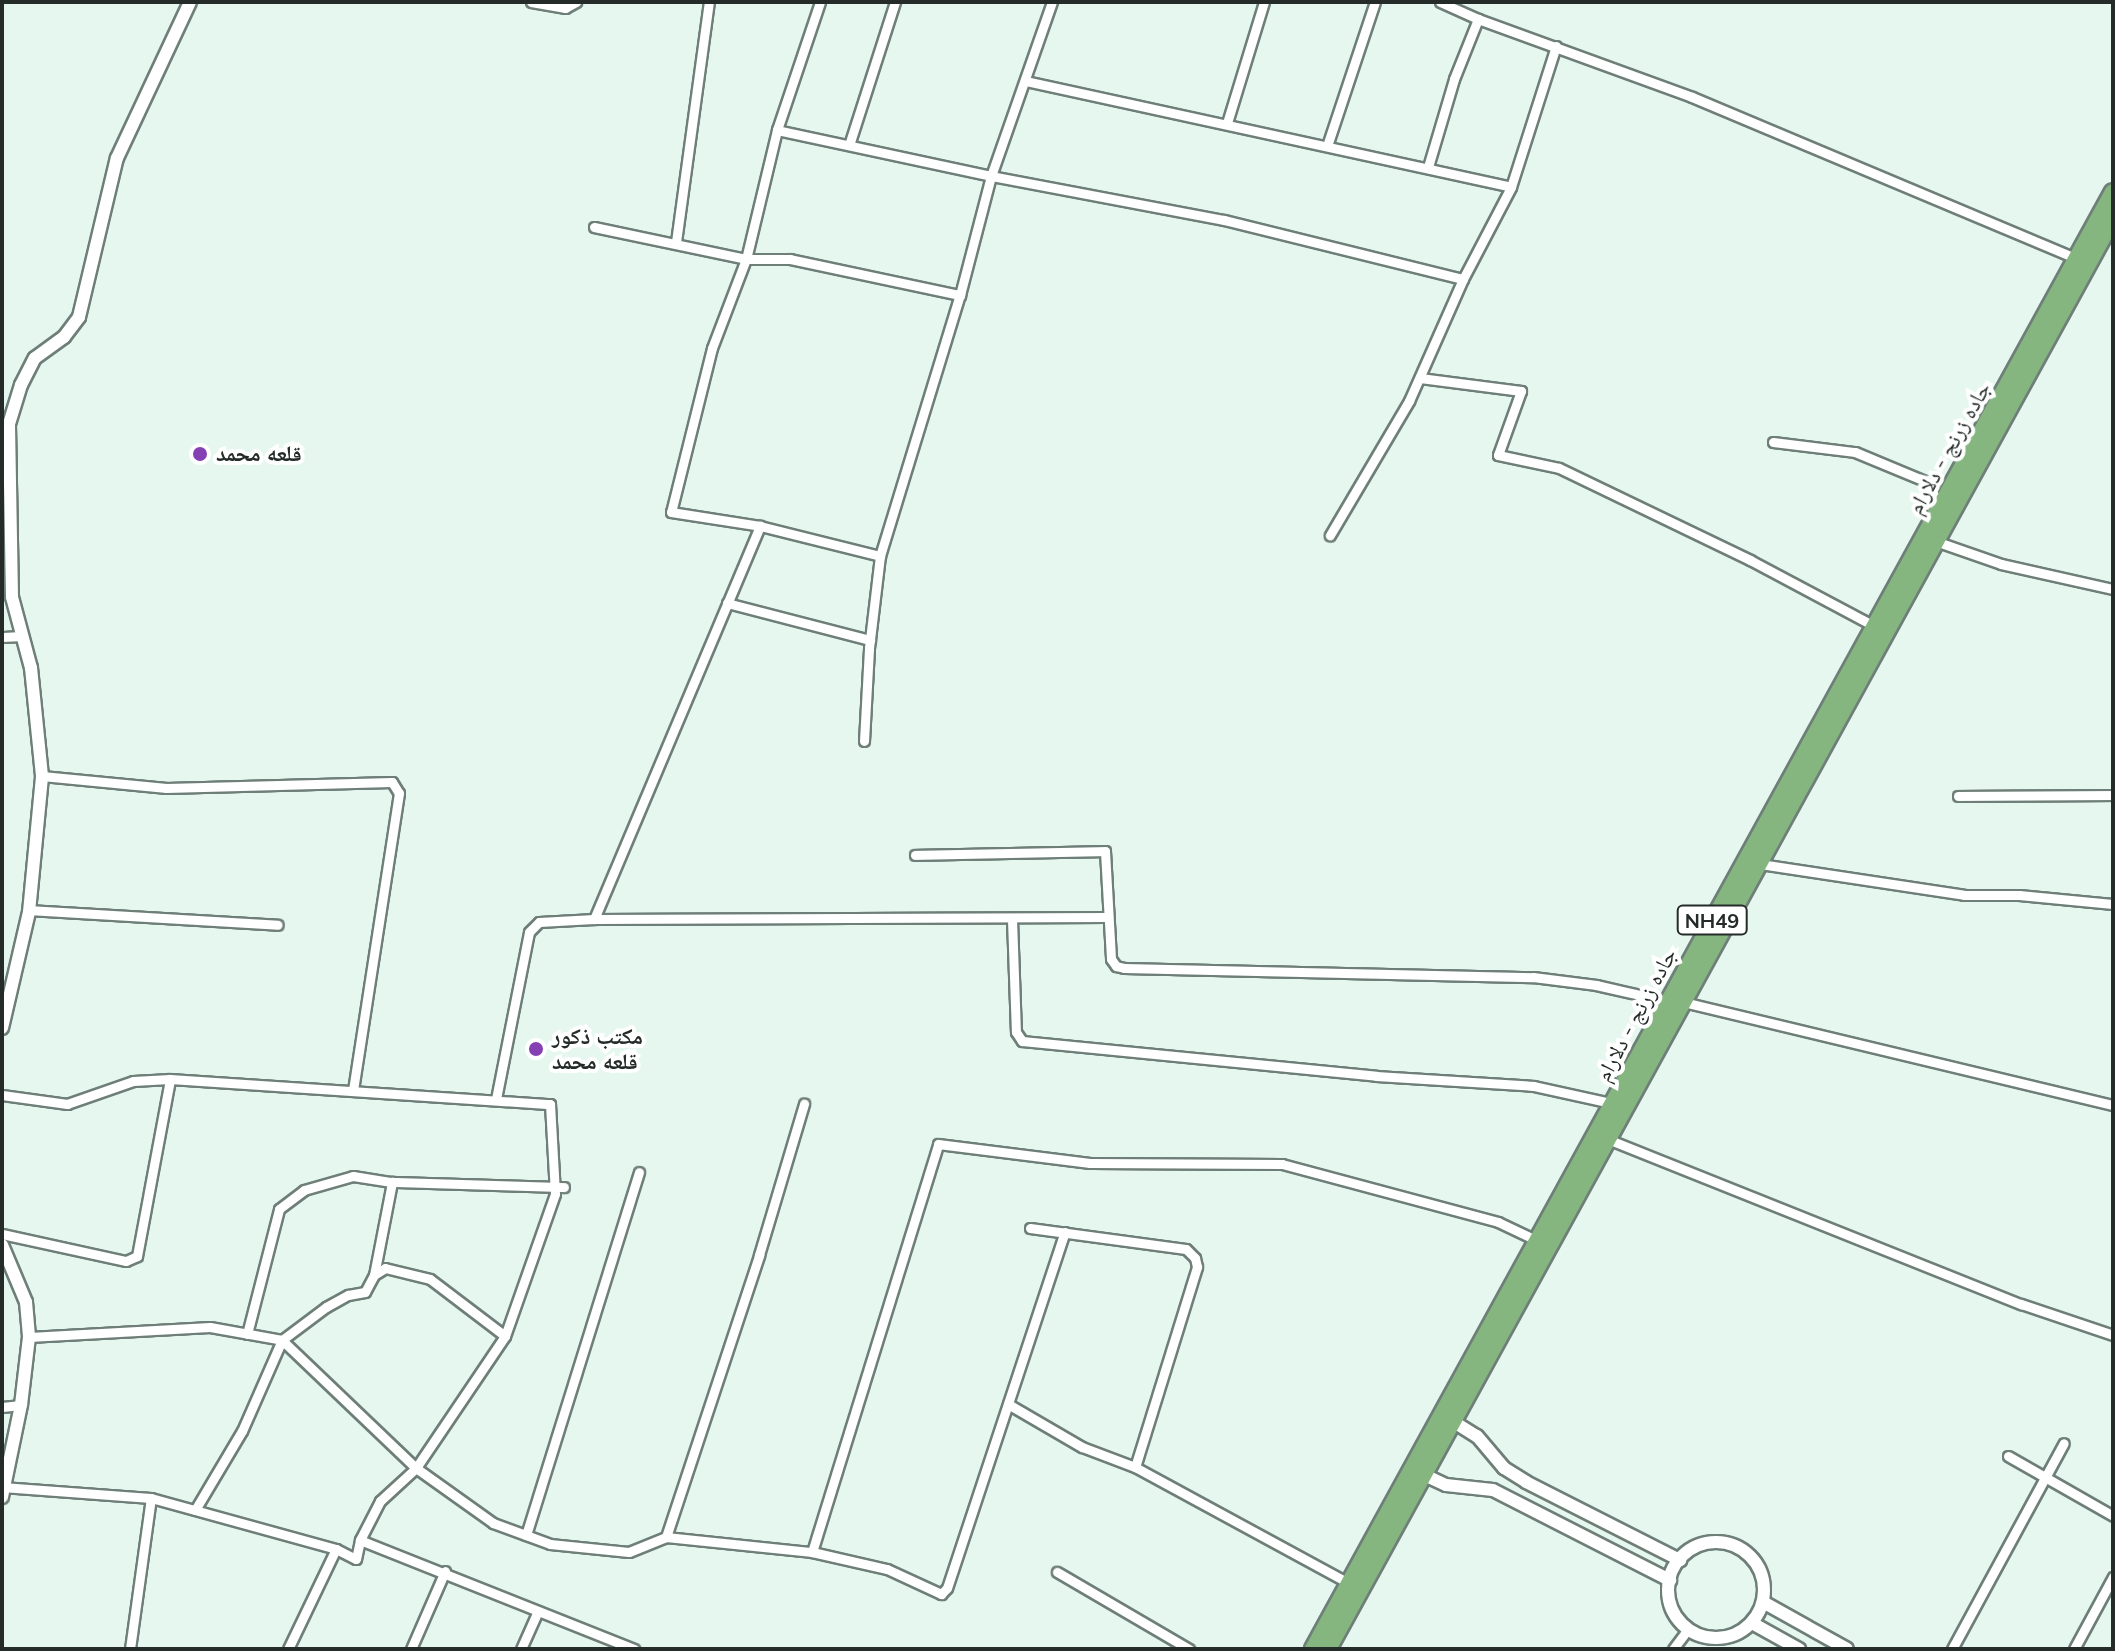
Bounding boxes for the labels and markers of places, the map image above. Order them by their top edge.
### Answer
place label: قلعه محمد [216,441,302,467]
marker: قلعه محمد [191,445,209,463]
place label: مکتب ذکور قلعه محمد [552,1023,643,1074]
marker: مکتب ذکور قلعه محمد [527,1040,545,1058]

